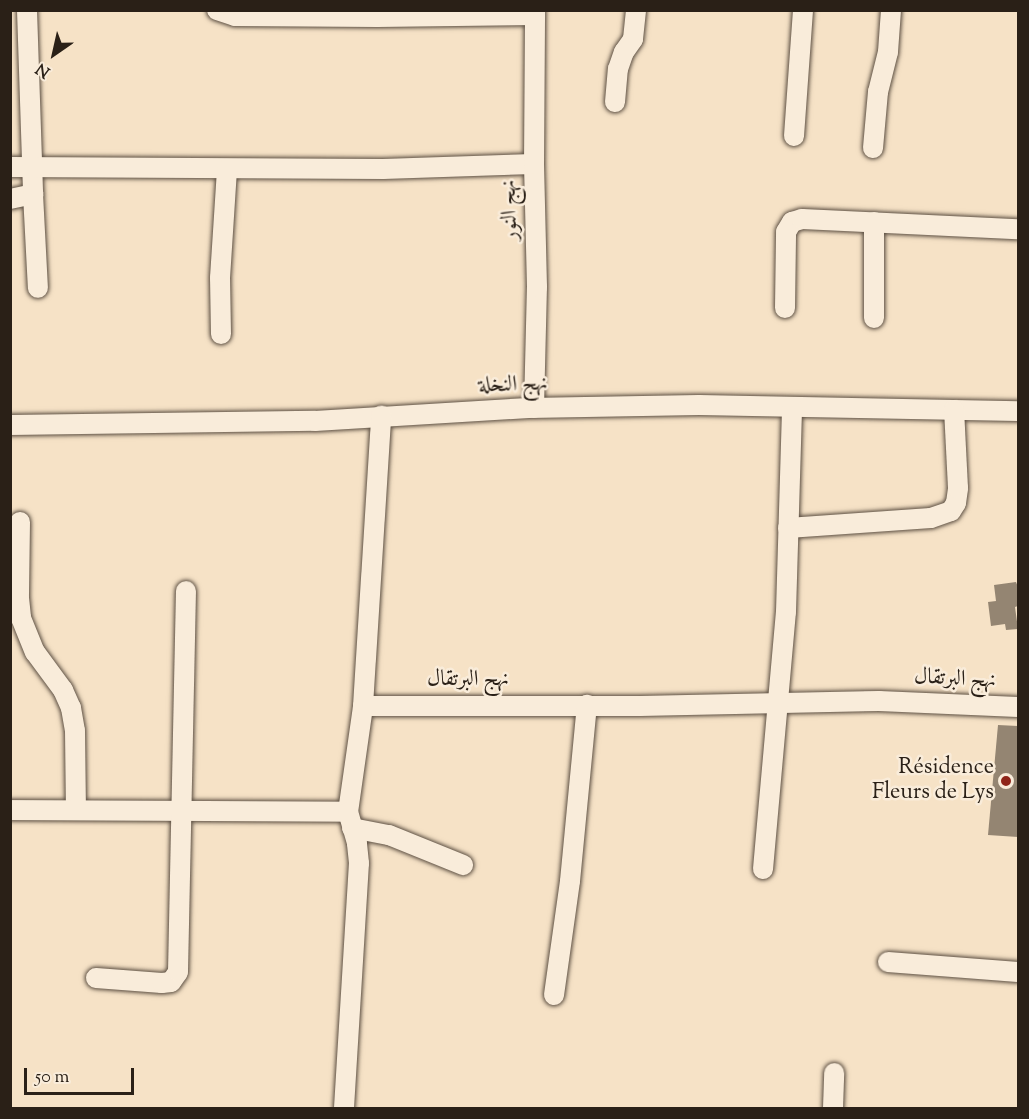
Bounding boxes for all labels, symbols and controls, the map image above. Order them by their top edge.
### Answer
north arrow [24,24,84,84]
text: N [32,56,55,82]
street label: نهج النور [497,179,525,241]
street label: نهج النخلة [478,372,548,400]
street label: نهج البرتقال [913,665,997,695]
street label: نهج البرتقال [427,668,509,694]
place label: Résidence Fleurs de Lys [872,755,994,806]
marker: Résidence Fleurs de Lys [999,774,1013,788]
scale bar [27,1056,136,1094]
text: 50 m [35,1065,69,1091]

